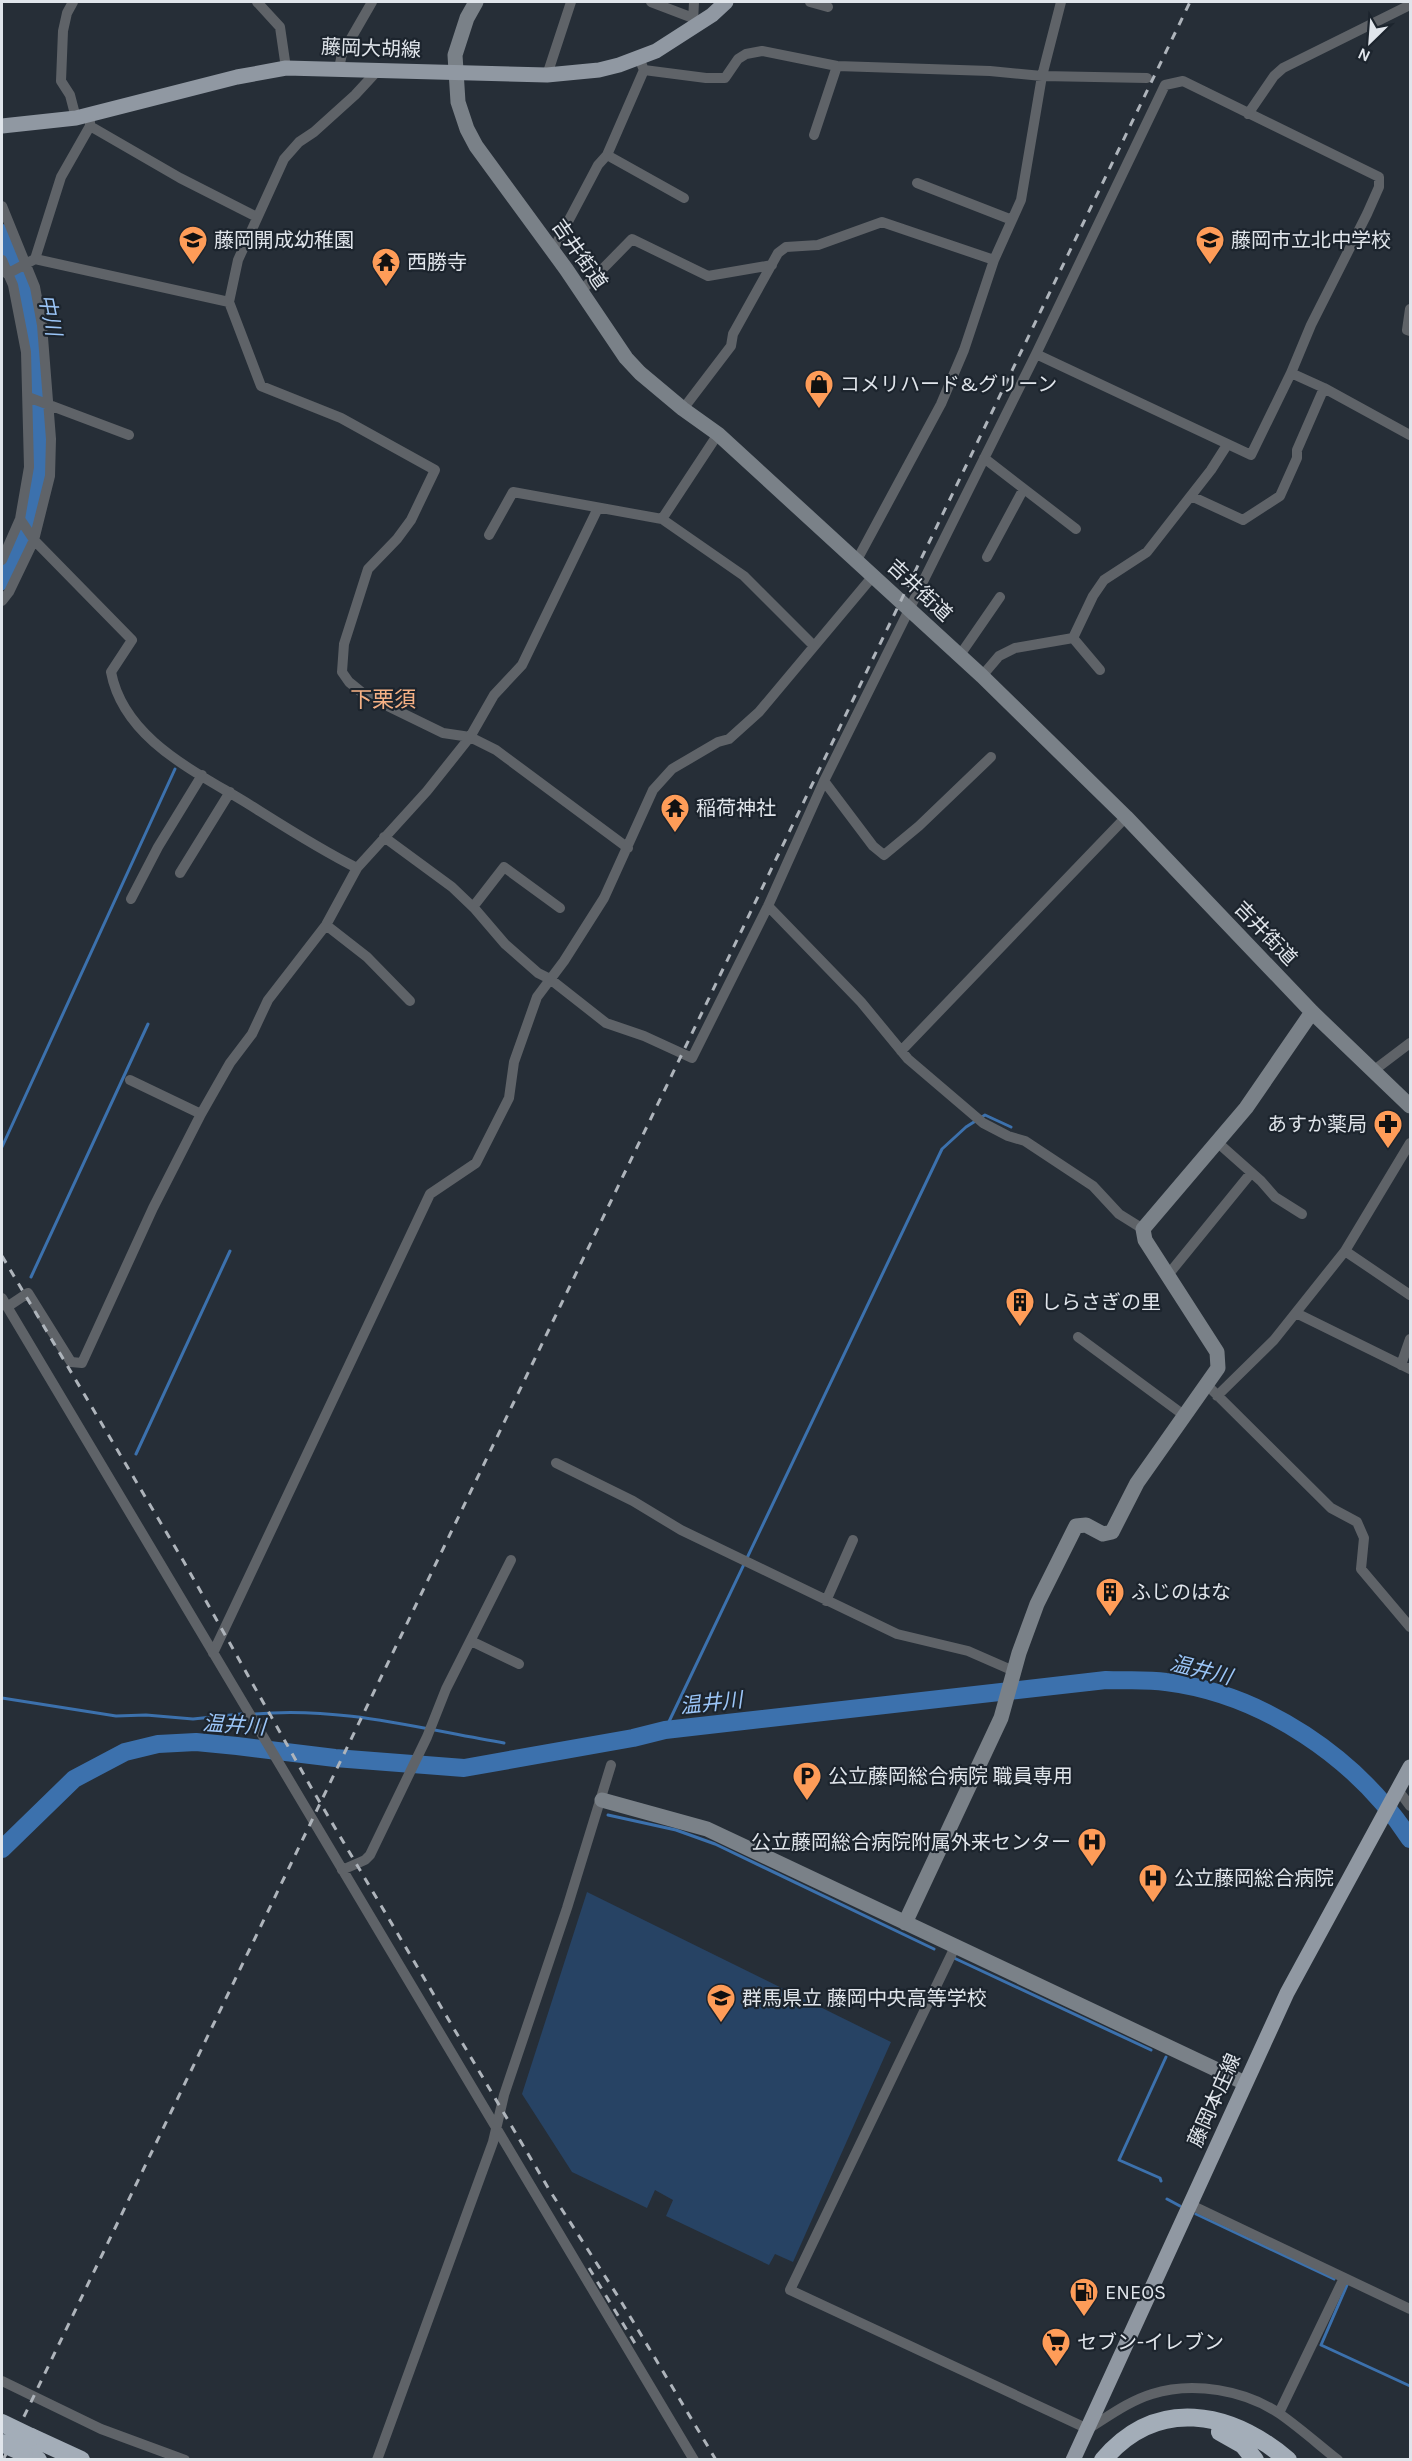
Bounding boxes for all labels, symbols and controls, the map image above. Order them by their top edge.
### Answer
north arrow [1340,12,1400,72]
street label: 藤岡大胡線 [321,35,421,62]
text: N [1355,44,1373,66]
street label: 吉井街道 [547,215,612,294]
school or university icon: 藤岡開成幼稚園 [177,224,209,266]
school or university icon: 藤岡市立北中学校 [1194,224,1226,266]
place label: 藤岡開成幼稚園 [214,229,354,252]
place label: 藤岡市立北中学校 [1231,229,1391,252]
temple icon: 西勝寺 [370,246,402,288]
place label: 西勝寺 [407,251,467,274]
water label: 中川 [34,292,66,340]
shop icon: コメリハード&グリーン [803,368,835,410]
place label: コメリハード&グリーン [840,373,1057,396]
street label: 吉井街道 [883,555,957,626]
district label: 下栗須 [350,687,416,713]
temple icon: 稲荷神社 [659,792,691,834]
place label: 稲荷神社 [696,797,776,820]
street label: 吉井街道 [1230,897,1302,970]
pharmacy icon: あすか薬局 [1372,1108,1404,1150]
place label: あすか薬局 [1267,1113,1367,1136]
building icon: しらさぎの里 [1004,1286,1036,1328]
place label: しらさぎの里 [1041,1291,1161,1314]
building icon: ふじのはな [1094,1576,1126,1618]
place label: ふじのはな [1131,1581,1231,1604]
water label: 温井川 [1168,1651,1236,1690]
water label: 温井川 [678,1688,746,1718]
water label: 温井川 [202,1711,268,1739]
parking icon: 公立藤岡総合病院 職員専用 [791,1760,823,1802]
place label: 公立藤岡総合病院 職員専用 [828,1765,1073,1788]
hospital icon: 公立藤岡総合病院附属外来センター [1076,1826,1108,1868]
place label: 公立藤岡総合病院附属外来センター [751,1831,1071,1854]
hospital icon: 公立藤岡総合病院 [1137,1862,1169,1904]
place label: 公立藤岡総合病院 [1174,1867,1334,1890]
school or university icon: 群馬県立 藤岡中央高等学校 [705,1982,737,2024]
place label: 群馬県立 藤岡中央高等学校 [742,1987,987,2010]
street label: 藤岡本庄線 [1184,2050,1245,2151]
fuel station icon: ENEOS [1068,2276,1100,2318]
place label: ENEOS [1105,2281,1166,2304]
supermarket icon: セブン-イレブン [1040,2326,1072,2368]
place label: セブン-イレブン [1077,2331,1224,2354]

